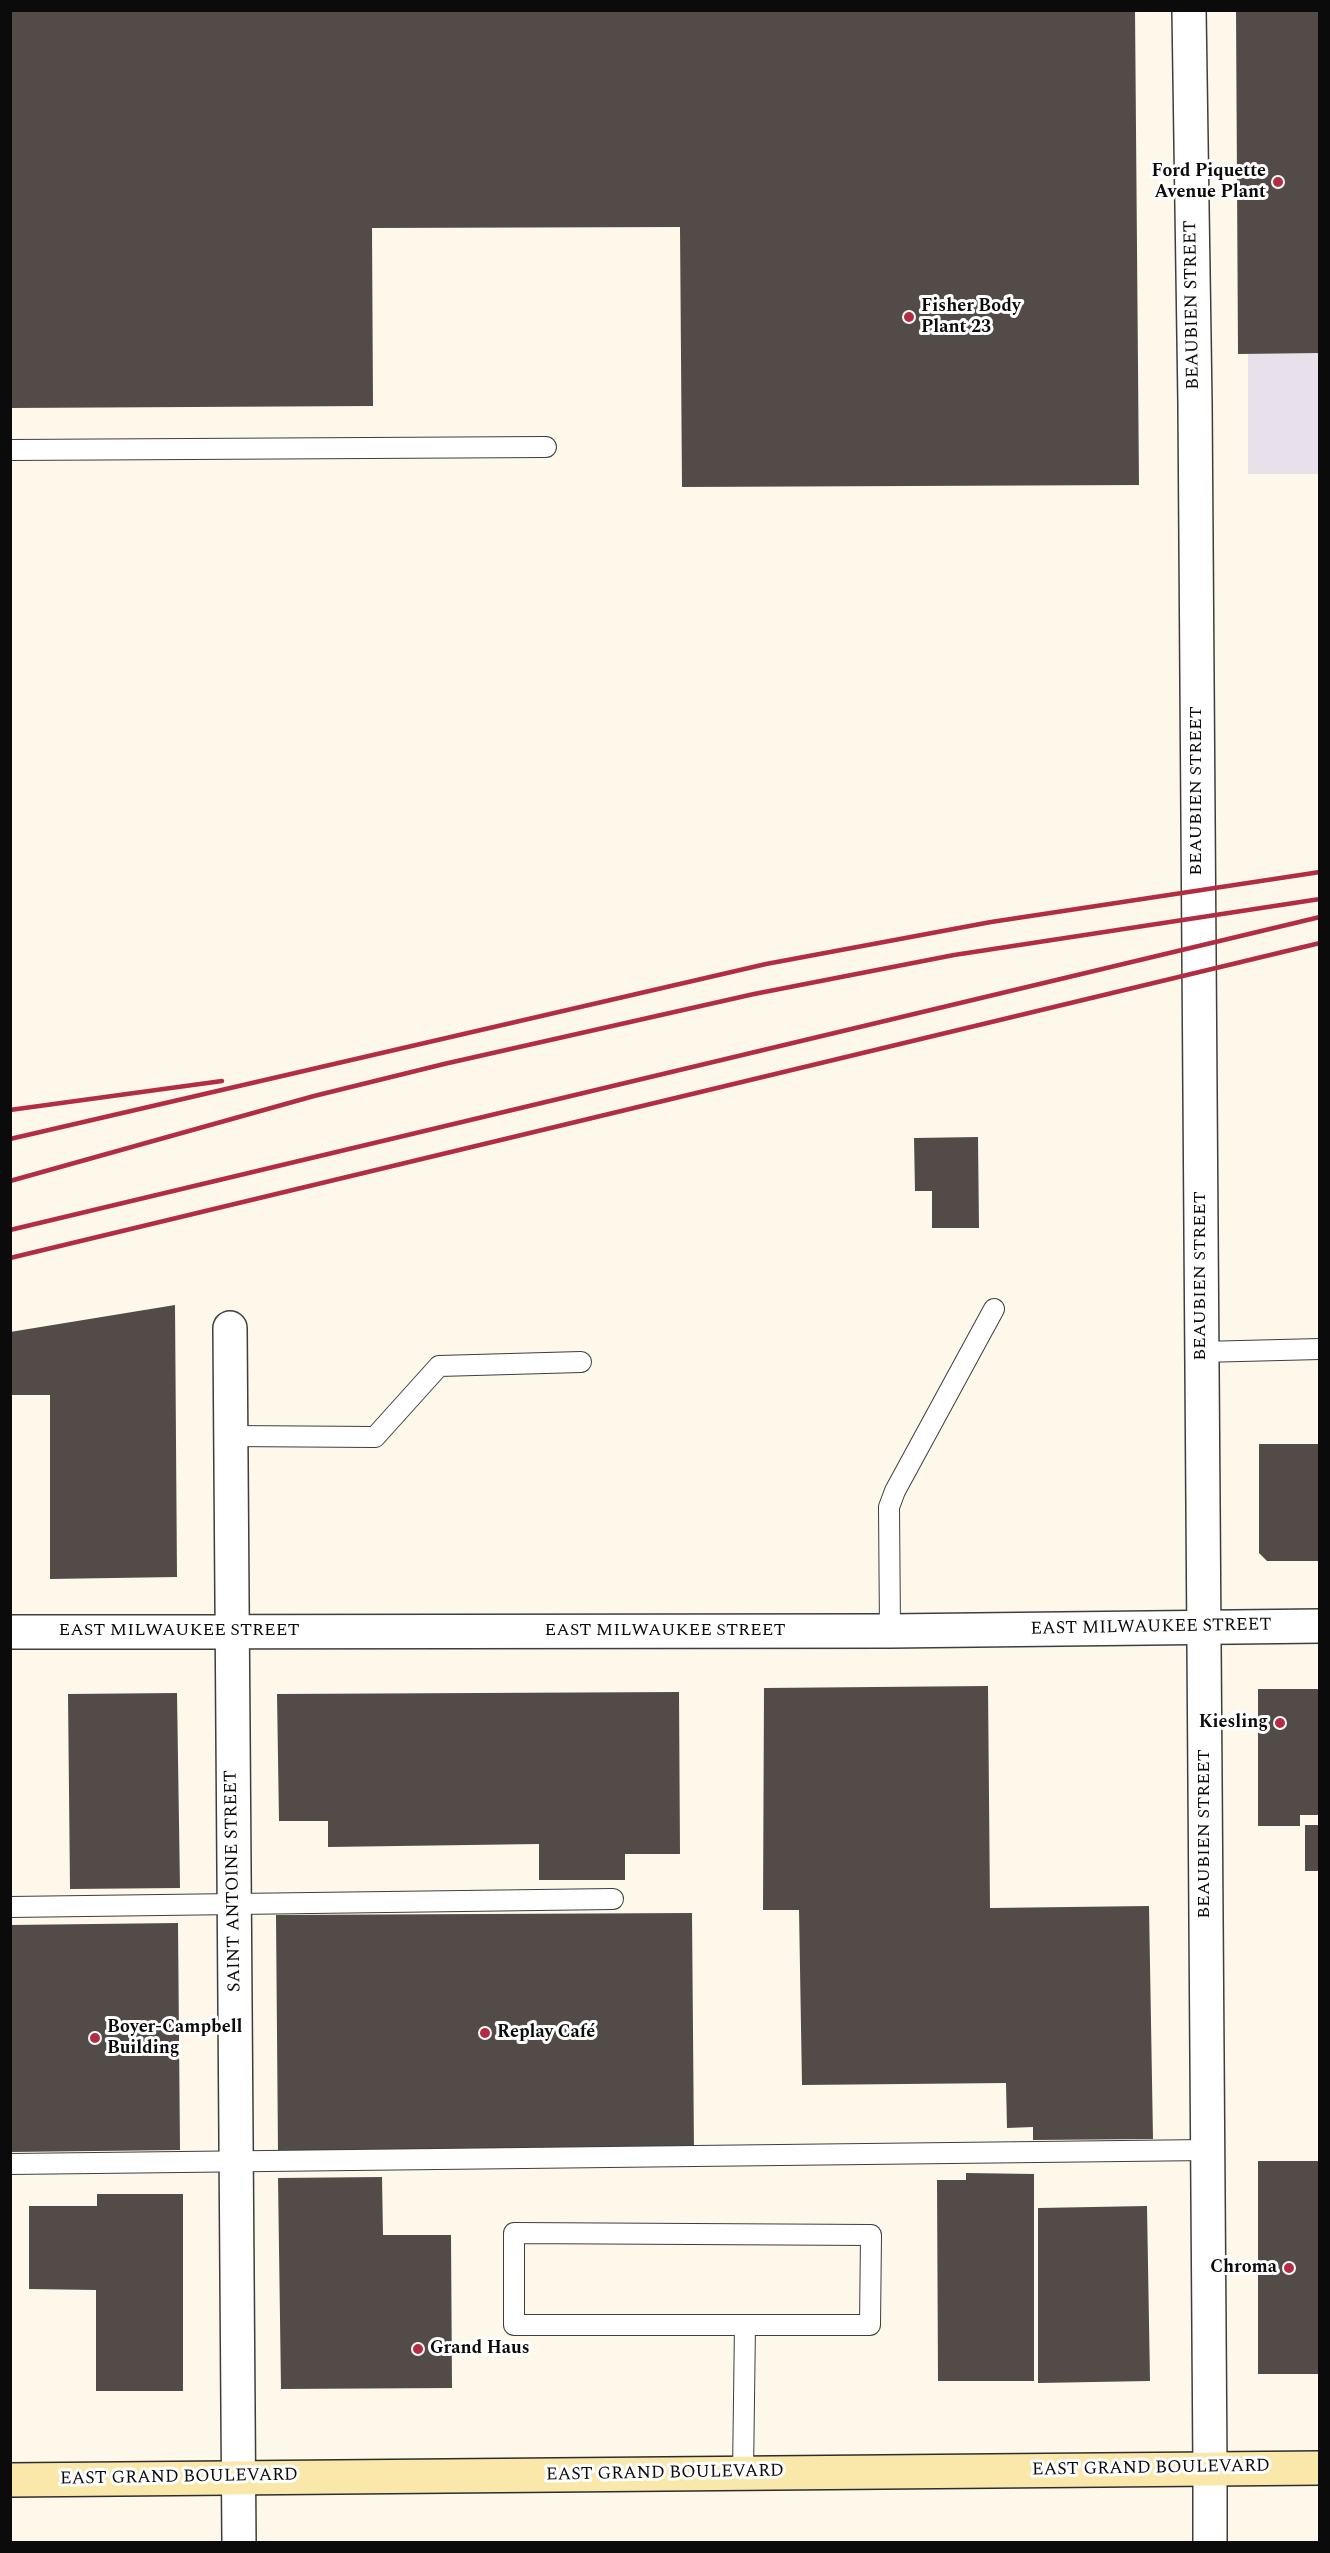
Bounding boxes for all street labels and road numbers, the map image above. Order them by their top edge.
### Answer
street label: BEAUBIEN STREET [1181,220,1205,390]
street label: BEAUBIEN STREET [1186,706,1208,876]
street label: BEAUBIEN STREET [1190,1191,1212,1361]
street label: EAST MILWAUKEE STREET [1030,1615,1272,1641]
street label: EAST MILWAUKEE STREET [58,1620,300,1642]
street label: EAST MILWAUKEE STREET [544,1620,786,1642]
street label: BEAUBIEN STREET [1194,1749,1216,1919]
street label: SAINT ANTOINE STREET [221,1770,247,1992]
street label: EAST GRAND BOULEVARD [1032,2456,1270,2482]
street label: EAST GRAND BOULEVARD [546,2461,784,2487]
street label: EAST GRAND BOULEVARD [60,2465,298,2491]

